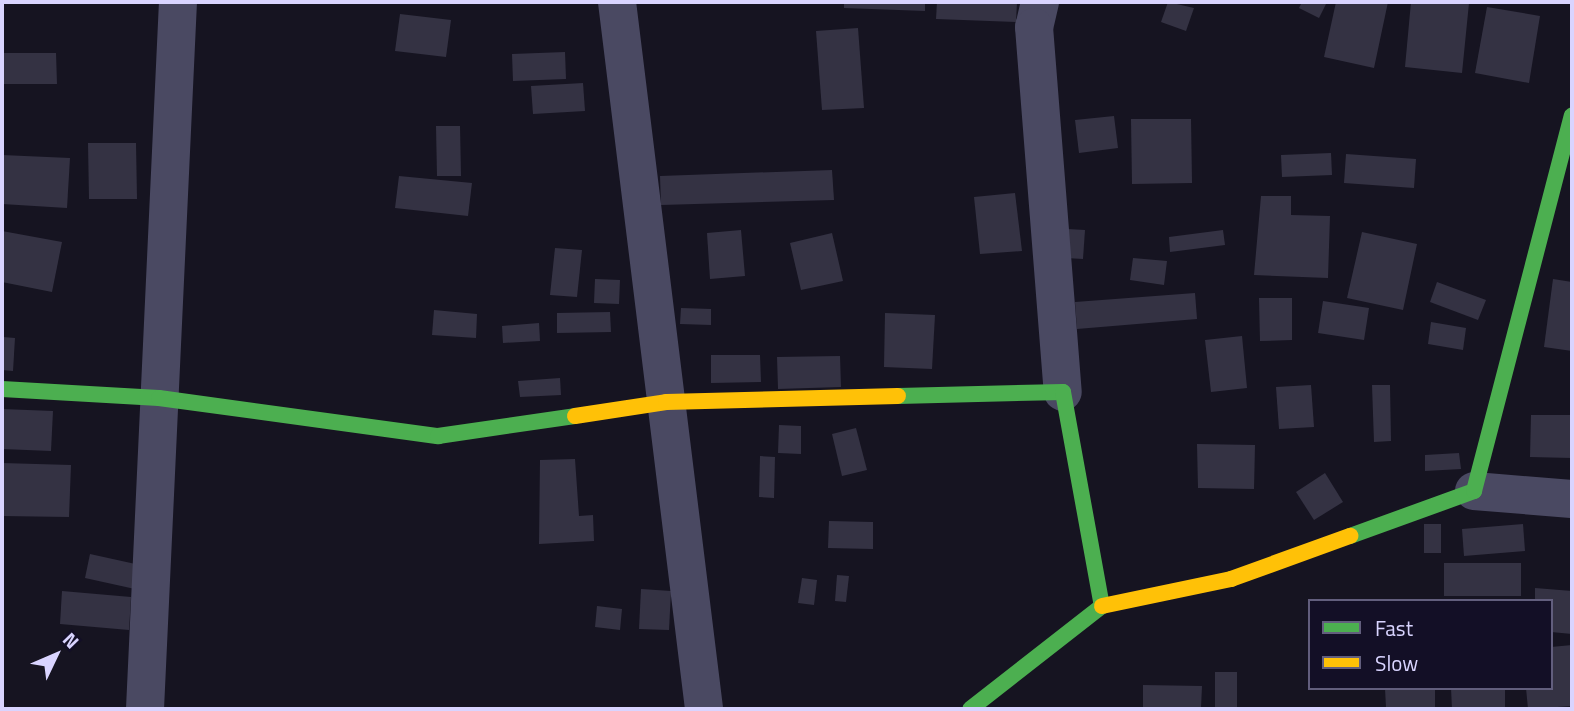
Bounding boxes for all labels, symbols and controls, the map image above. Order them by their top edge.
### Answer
legend [1308,599,1553,690]
text: Fast [1375,612,1413,644]
north arrow [21,620,91,690]
text: N [56,625,86,655]
text: Slow [1375,647,1418,679]

